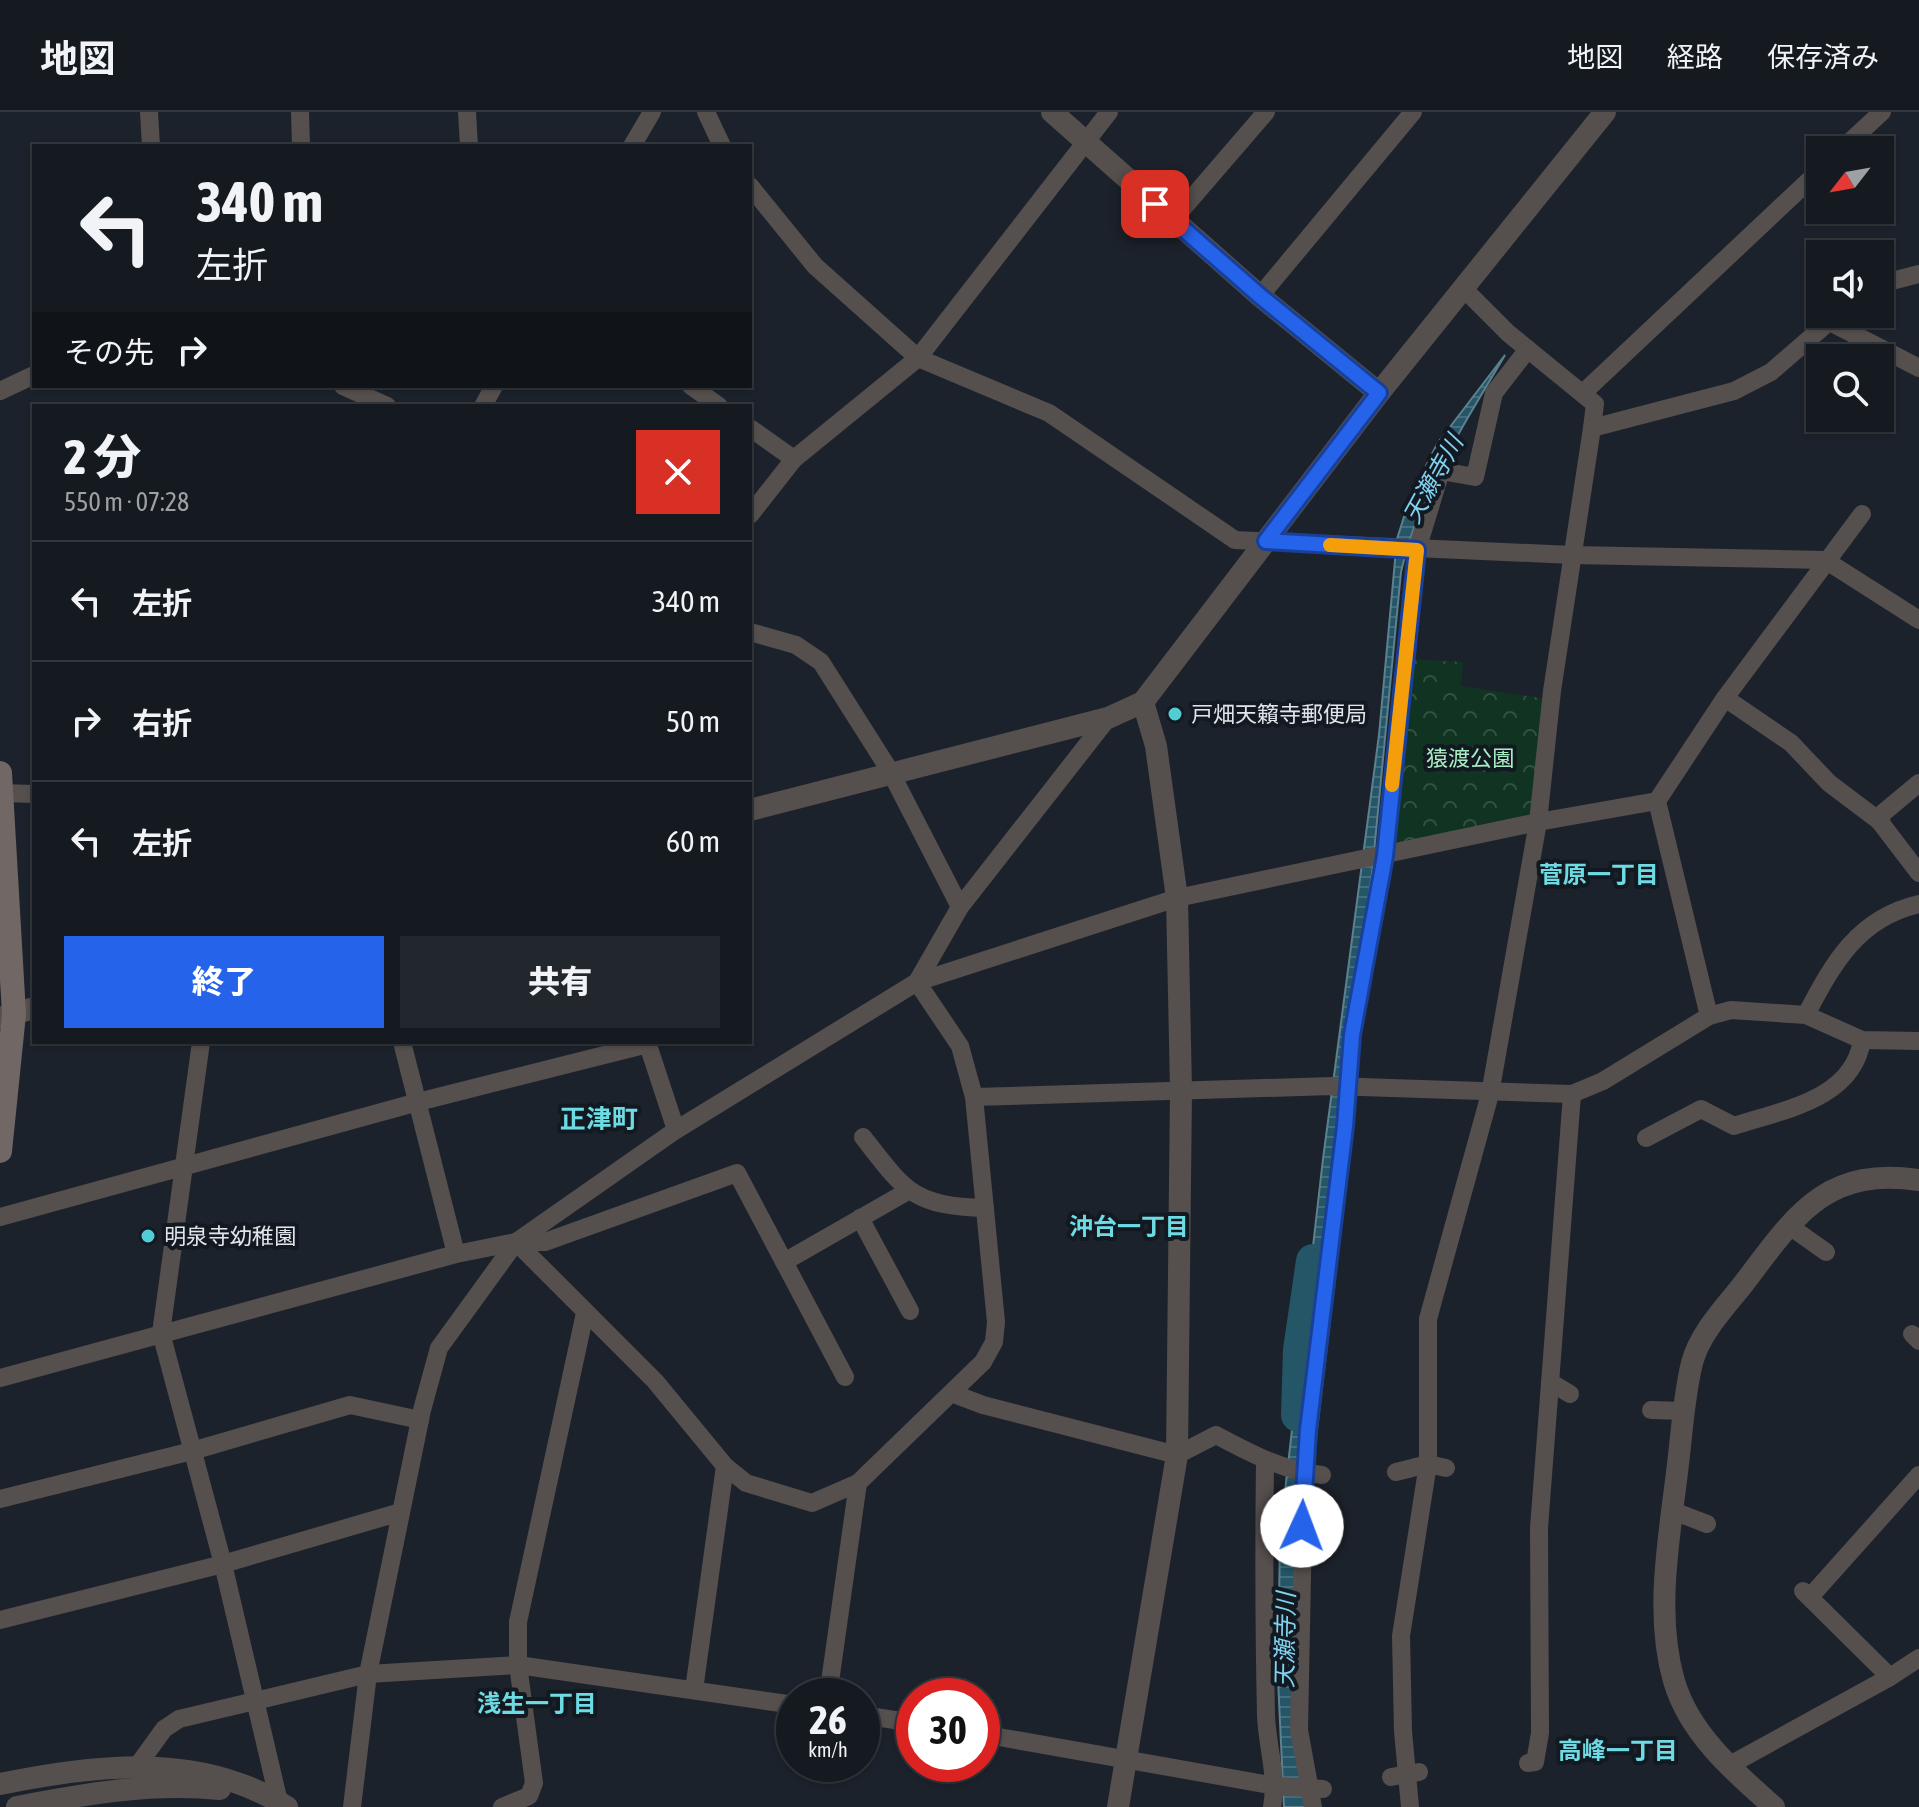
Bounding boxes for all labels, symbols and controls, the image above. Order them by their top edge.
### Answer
text: 地図 [40,37,116,80]
text: 地図 [1567,41,1623,73]
text: 経路 [1667,41,1723,73]
text: 保存済み [1767,41,1879,73]
north arrow [1806,136,1894,224]
map controls [1806,136,1894,432]
text: 340 m [196,170,323,234]
pin [1121,170,1189,238]
icon: left [64,176,168,280]
icon: arrive [1133,182,1177,226]
button: sound [1806,240,1894,328]
text: 左折 [196,244,268,286]
icon: right [170,328,214,372]
text: その先 [64,335,154,369]
button: search [1806,344,1894,432]
water label: 天瀬寺川 [1398,428,1470,528]
text: 2 分 [64,429,141,484]
button: close [636,430,720,514]
text: 550 m · 07:28 [64,487,189,517]
icon: left [64,579,108,623]
text: 340 m [652,584,720,618]
text: 左折 [132,586,192,620]
icon: right [64,699,108,743]
place label: 戸畑天籟寺郵便局 [1191,701,1367,727]
text: 50 m [666,704,720,738]
marker: 戸畑天籟寺郵便局 [1166,705,1184,723]
text: 右折 [132,706,192,740]
park label: 猿渡公園 [1426,745,1514,771]
icon: left [64,819,108,863]
text: 60 m [666,824,720,858]
text: 左折 [132,826,192,860]
district label: 菅原一丁目 [1539,861,1659,888]
button: 終了 [64,936,384,1028]
button: 共有 [400,936,720,1028]
district label: 正津町 [560,1104,638,1134]
district label: 沖台一丁目 [1069,1213,1189,1240]
place label: 明泉寺幼稚園 [164,1223,296,1249]
marker: 明泉寺幼稚園 [139,1227,157,1245]
position arrow [1260,1484,1344,1568]
water label: 天瀬寺川 [1271,1589,1299,1688]
speed limit sign: 30 [896,1678,1000,1782]
district label: 浅生一丁目 [477,1690,597,1717]
text: 26 [809,1697,847,1742]
district label: 高峰一丁目 [1558,1737,1678,1764]
text: km/h [808,1738,848,1761]

